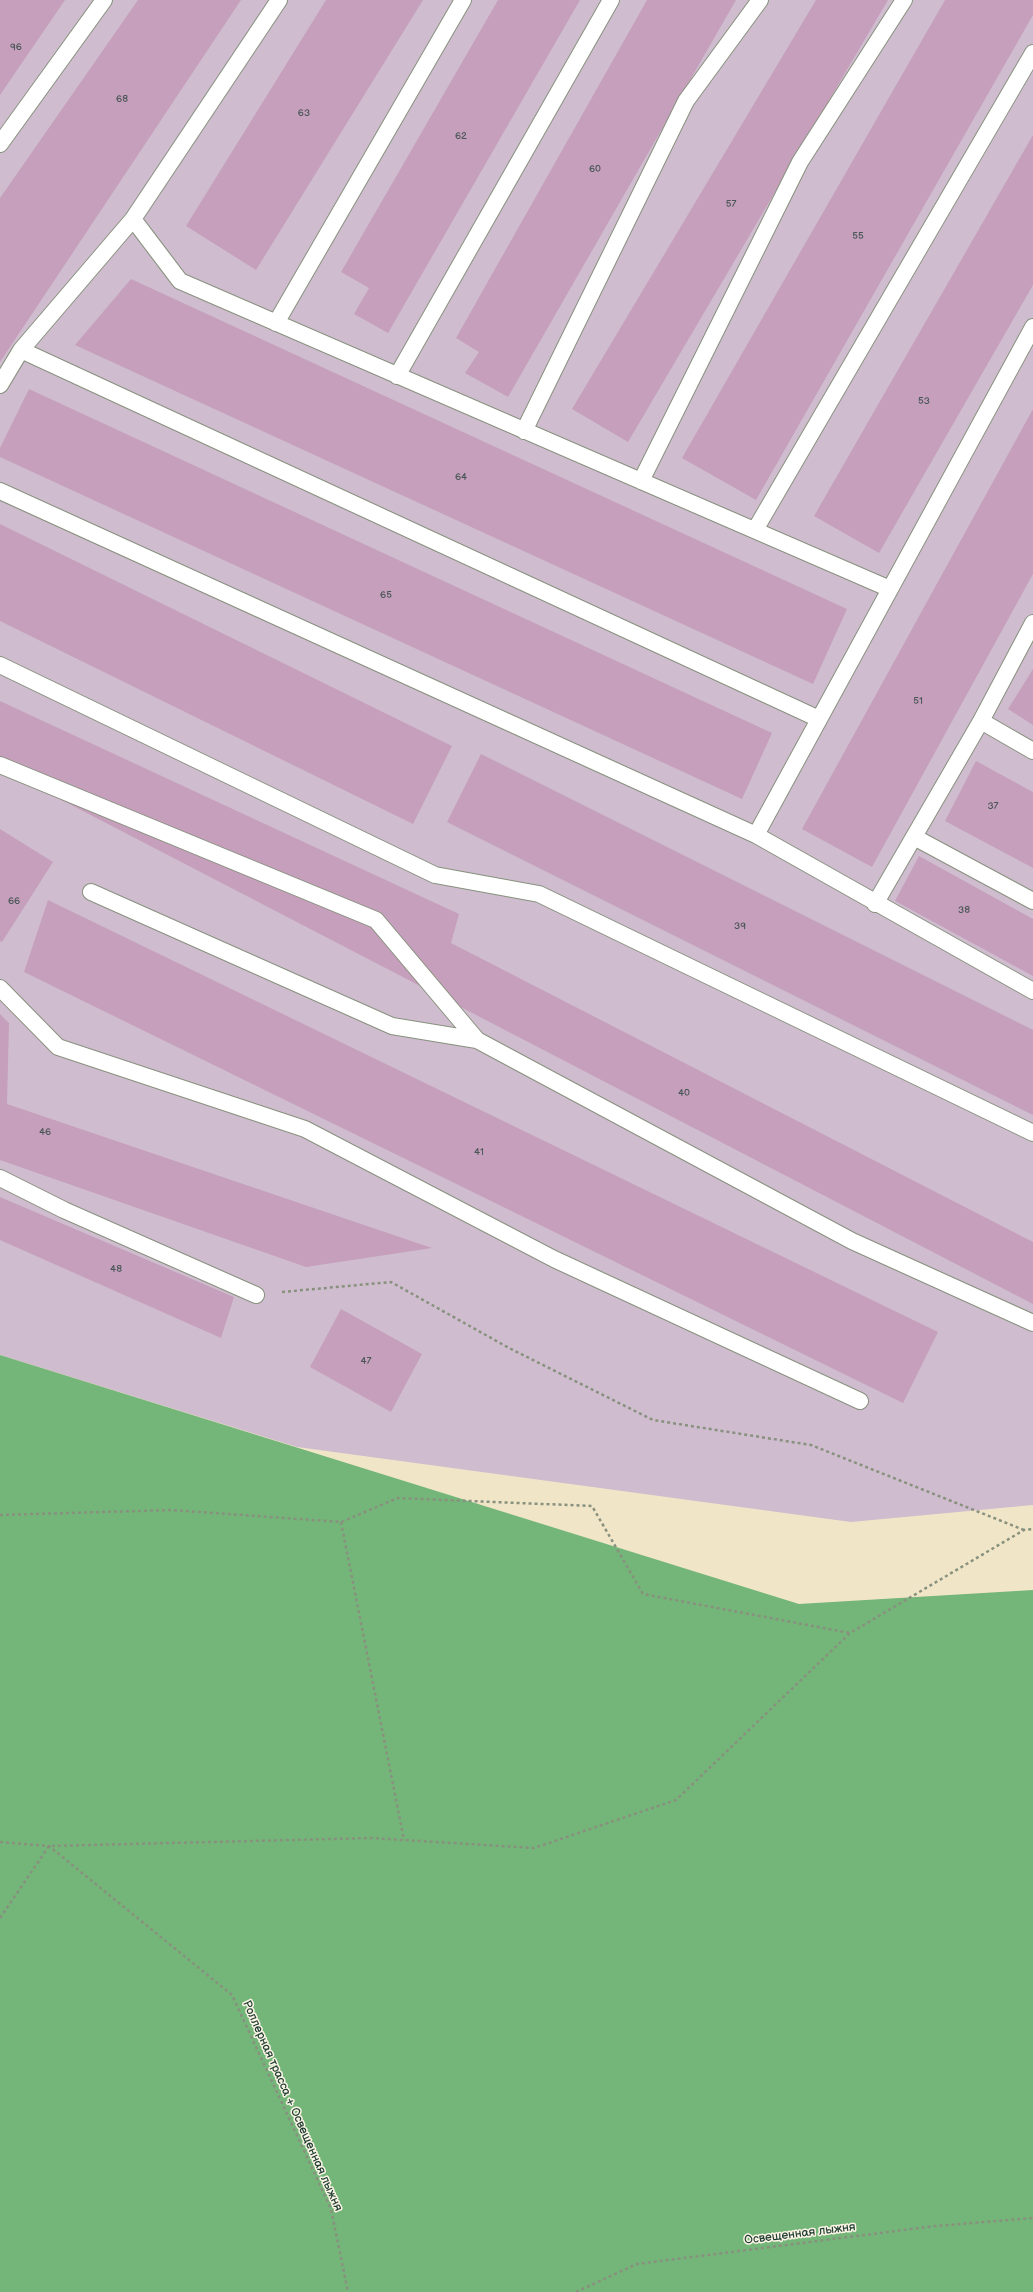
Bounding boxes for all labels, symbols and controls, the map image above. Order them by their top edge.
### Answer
house number: 96 [10,41,22,53]
house number: 68 [116,93,128,105]
house number: 63 [298,107,310,119]
house number: 62 [455,130,467,142]
house number: 60 [589,163,601,175]
house number: 57 [726,198,736,210]
house number: 55 [852,230,864,242]
house number: 53 [918,395,930,407]
house number: 64 [455,471,467,483]
house number: 65 [380,589,392,601]
house number: 51 [913,695,923,707]
house number: 37 [987,800,999,812]
house number: 66 [8,895,20,907]
house number: 38 [958,904,970,916]
house number: 39 [734,920,746,932]
house number: 40 [678,1087,690,1099]
house number: 46 [39,1126,51,1138]
house number: 41 [474,1146,484,1158]
house number: 48 [110,1263,122,1275]
house number: 47 [360,1355,372,1367]
street label: Роллерная трасса + Освещенная лыжня [239,1998,345,2214]
street label: Освещенная лыжня [744,2220,856,2248]

